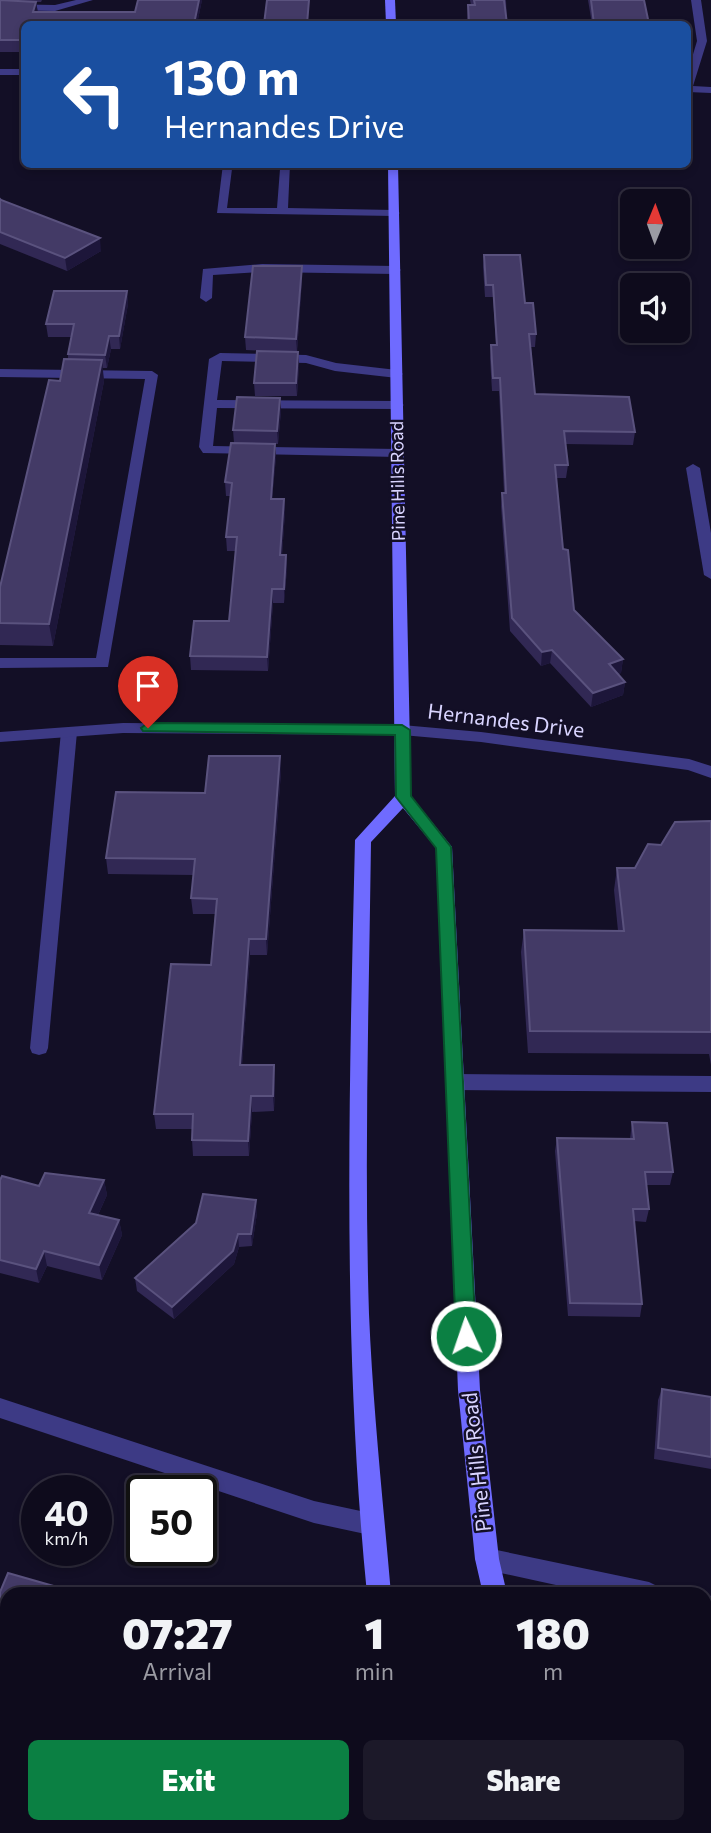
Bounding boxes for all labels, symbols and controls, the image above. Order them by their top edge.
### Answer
text: 130 m [164,45,299,105]
icon: left [49,49,140,140]
text: Hernandes Drive [164,105,404,145]
north arrow [620,189,690,259]
map controls [620,189,690,343]
button: sound [620,273,690,343]
street label: Pine Hills Road [385,421,409,541]
pin [118,656,178,728]
icon: arrive [129,667,167,705]
street label: Hernandes Drive [426,697,586,742]
position arrow [429,1299,503,1373]
street label: Pine Hills Road [456,1391,495,1533]
speed limit sign: 50 [126,1475,217,1566]
text: 40 [44,1490,89,1533]
text: km/h [45,1527,88,1549]
text: 07:27 [122,1606,233,1658]
text: 1 [364,1606,384,1658]
text: 180 [516,1606,590,1658]
text: Arrival [143,1657,212,1685]
text: min [355,1657,394,1685]
text: m [543,1657,563,1685]
button: Exit [28,1740,349,1820]
button: Share [363,1740,684,1820]

